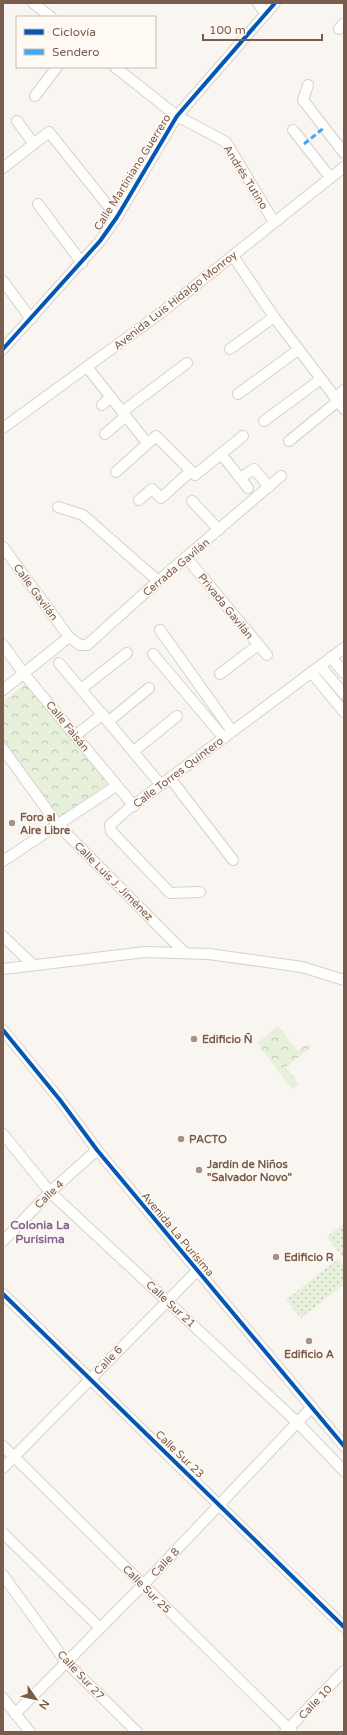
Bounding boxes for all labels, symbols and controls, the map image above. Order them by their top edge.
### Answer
legend [16,16,156,68]
scale bar [203,16,322,42]
text: 100 m [209,23,246,37]
text: Ciclovía [52,25,96,39]
text: Sendero [52,45,100,59]
street label: Calle Martiniano Guerrero [91,111,174,233]
street label: Andrés Tutino [221,143,271,212]
street label: Avenida Luis Hidalgo Monroy [111,248,240,353]
street label: Cerrada Gavilán [140,536,212,599]
street label: Calle Gavilán [11,561,61,623]
street label: Privada Gavilán [195,571,256,642]
street label: Calle Faisán [43,698,92,754]
street label: Calle Torres Quintero [131,734,226,811]
place label: Foro al Aire Libre [20,811,71,837]
marker: Foro al Aire Libre [7,818,17,828]
street label: Calle Luis J. Jiménez [72,839,156,924]
place label: Edificio Ñ [202,1032,253,1046]
marker: Edificio Ñ [189,1034,199,1044]
place label: PACTO [189,1133,227,1146]
marker: PACTO [176,1134,186,1144]
place label: Jardín de Niños "Salvador Novo" [206,1158,292,1184]
marker: Jardín de Niños "Salvador Novo" [194,1165,204,1175]
street label: Calle 4 [32,1177,67,1211]
street label: Avenida La Purísima [139,1190,217,1279]
district label: Colonia La Purísima [10,1218,70,1246]
place label: Edificio R [284,1251,334,1264]
marker: Edificio R [271,1252,281,1262]
street label: Calle Sur 21 [143,1278,198,1330]
marker: Edificio A [304,1336,314,1346]
street label: Calle 6 [91,1343,125,1378]
place label: Edificio A [284,1348,334,1361]
street label: Calle Sur 23 [153,1428,207,1481]
street label: Calle 8 [148,1545,182,1580]
street label: Calle Sur 25 [120,1563,173,1616]
street label: Calle Sur 27 [55,1648,107,1703]
north arrow [16,1679,56,1719]
street label: Calle 10 [296,1683,335,1722]
text: N [36,1697,52,1712]

